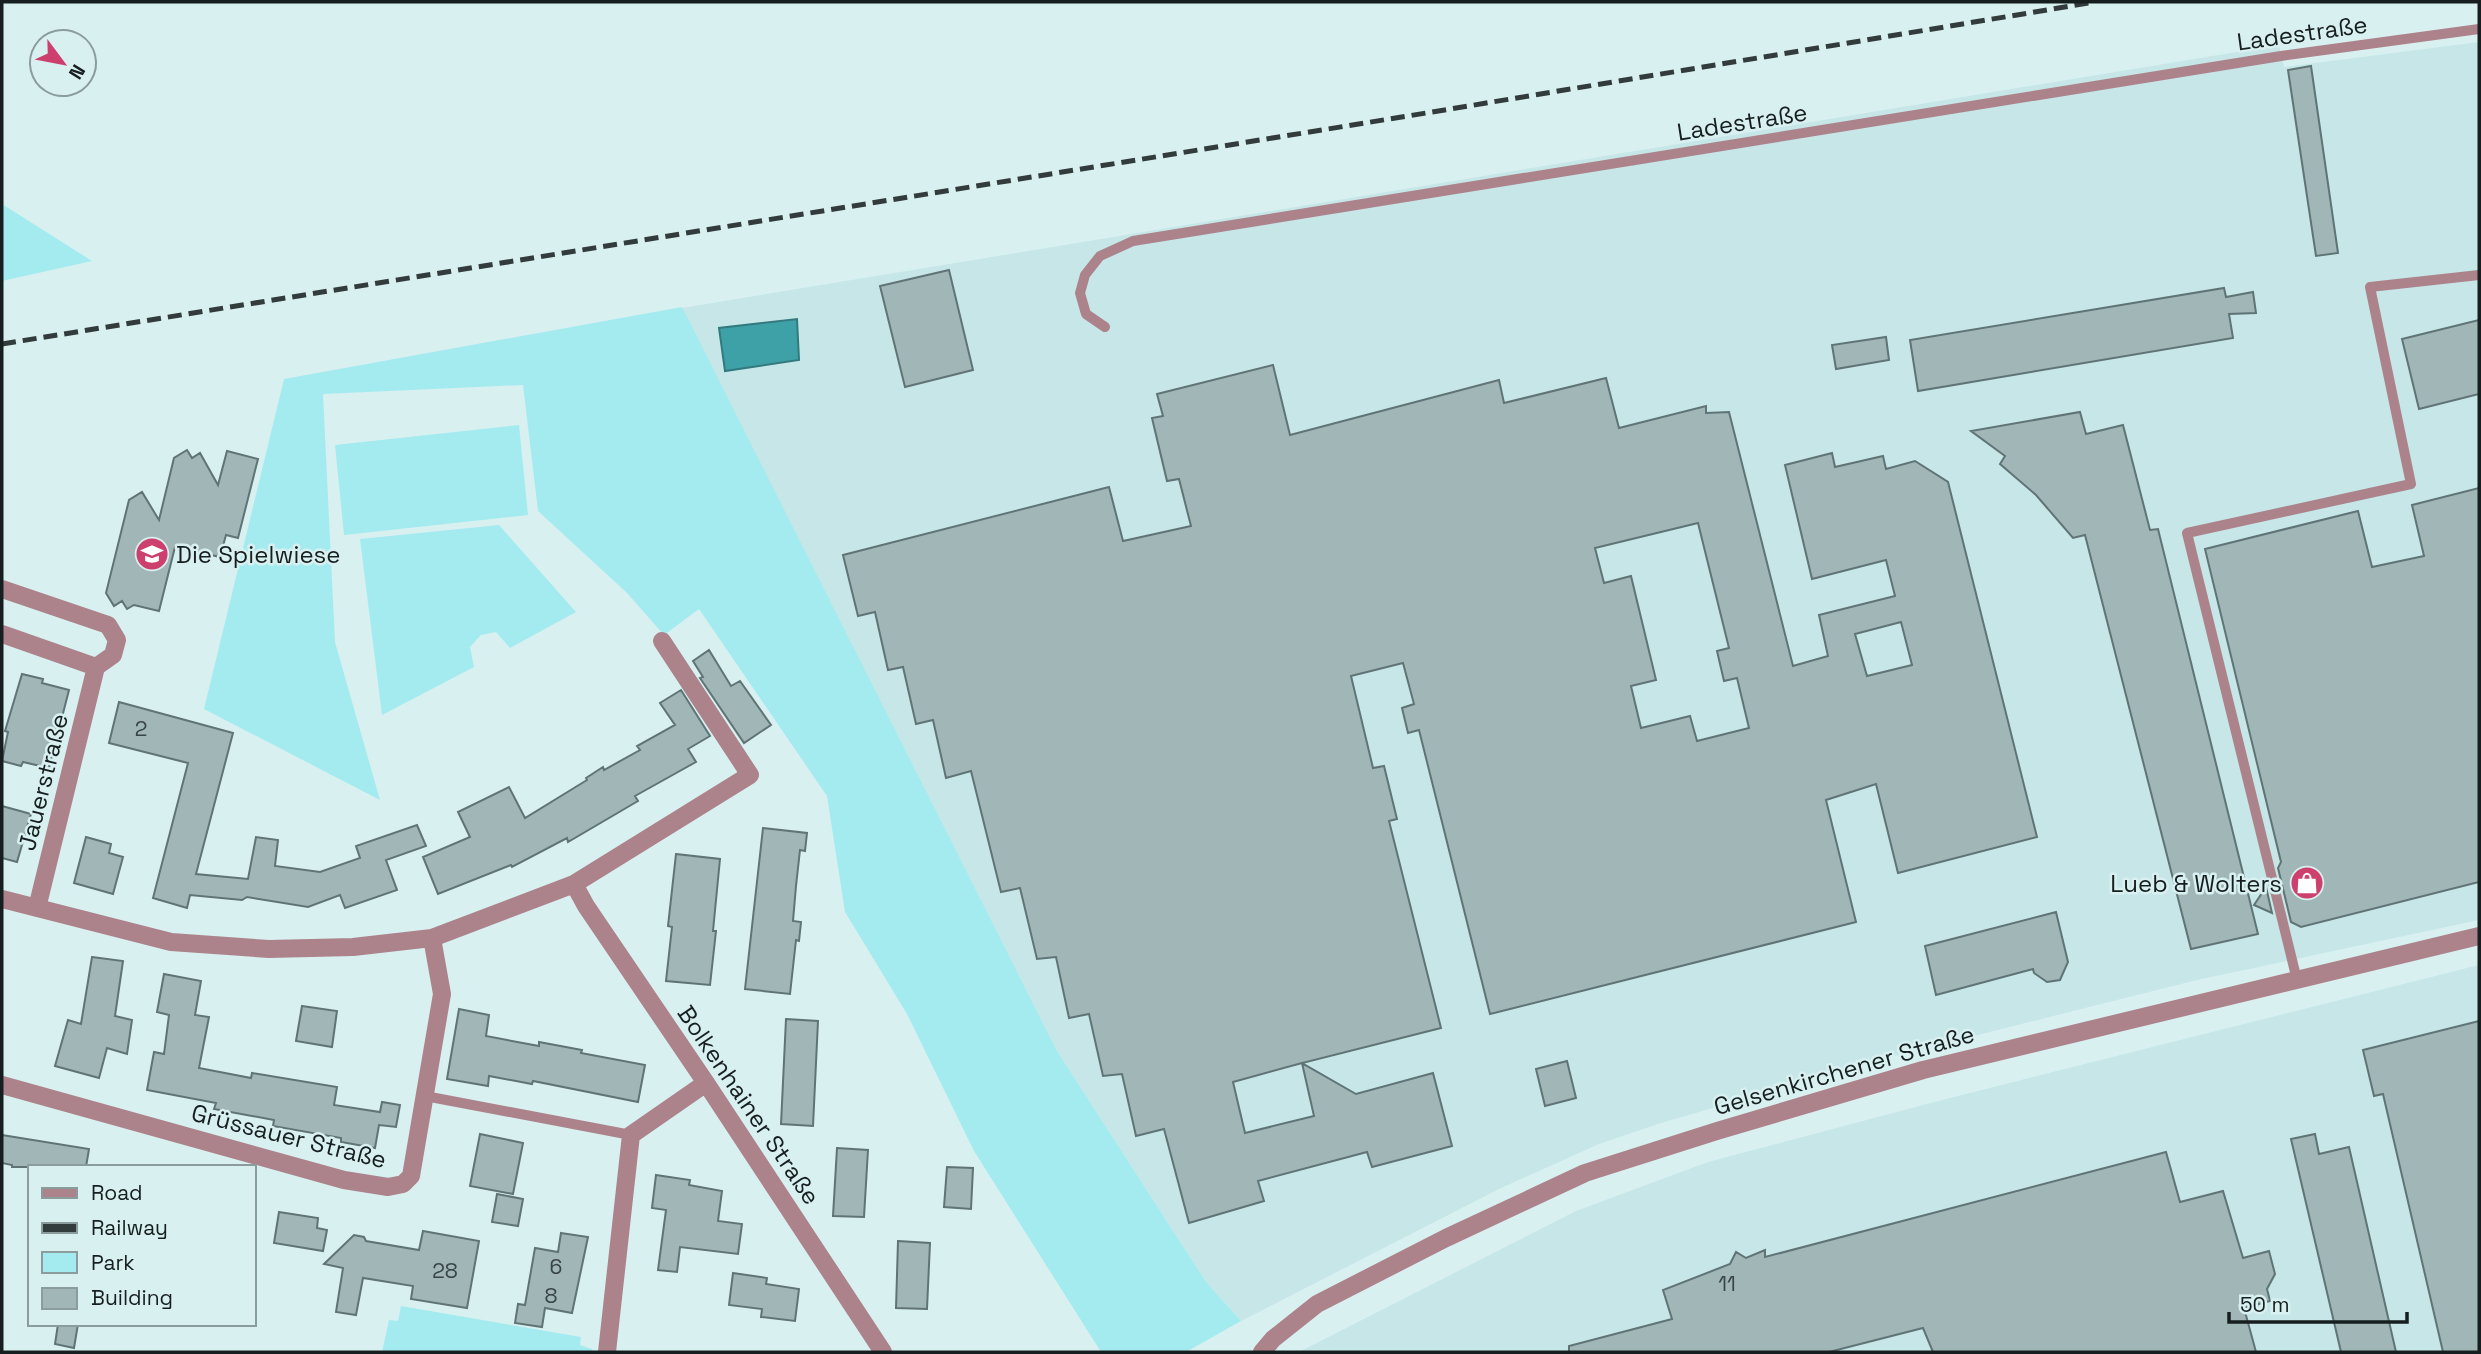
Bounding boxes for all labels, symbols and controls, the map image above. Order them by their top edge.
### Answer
street label: Ladestraße [2235,9,2369,57]
north arrow [28,28,98,98]
text: N [63,60,91,84]
street label: Ladestraße [1675,96,1809,148]
school or university icon: Die Spielwiese [133,535,171,573]
place label: Die Spielwiese [176,539,340,570]
street label: Jauerstraße [11,710,75,854]
house number: 2 [135,715,147,742]
shop icon: Lueb & Wolters [2288,864,2326,902]
place label: Lueb & Wolters [2110,868,2282,899]
street label: Bolkenhainer Straße [671,999,827,1211]
street label: Gelsenkirchener Straße [1710,1018,1978,1122]
street label: Grüssauer Straße [188,1097,390,1175]
legend [28,1165,256,1326]
text: Road [91,1179,143,1206]
text: Railway [91,1214,168,1241]
text: Park [91,1249,135,1276]
house number: 6 [550,1253,562,1280]
house number: 28 [432,1257,458,1284]
house number: 11 [1718,1270,1736,1297]
scale bar [2229,1280,2408,1324]
house number: 8 [544,1282,558,1309]
text: Building [91,1284,173,1311]
text: 50 m [2240,1291,2290,1318]

